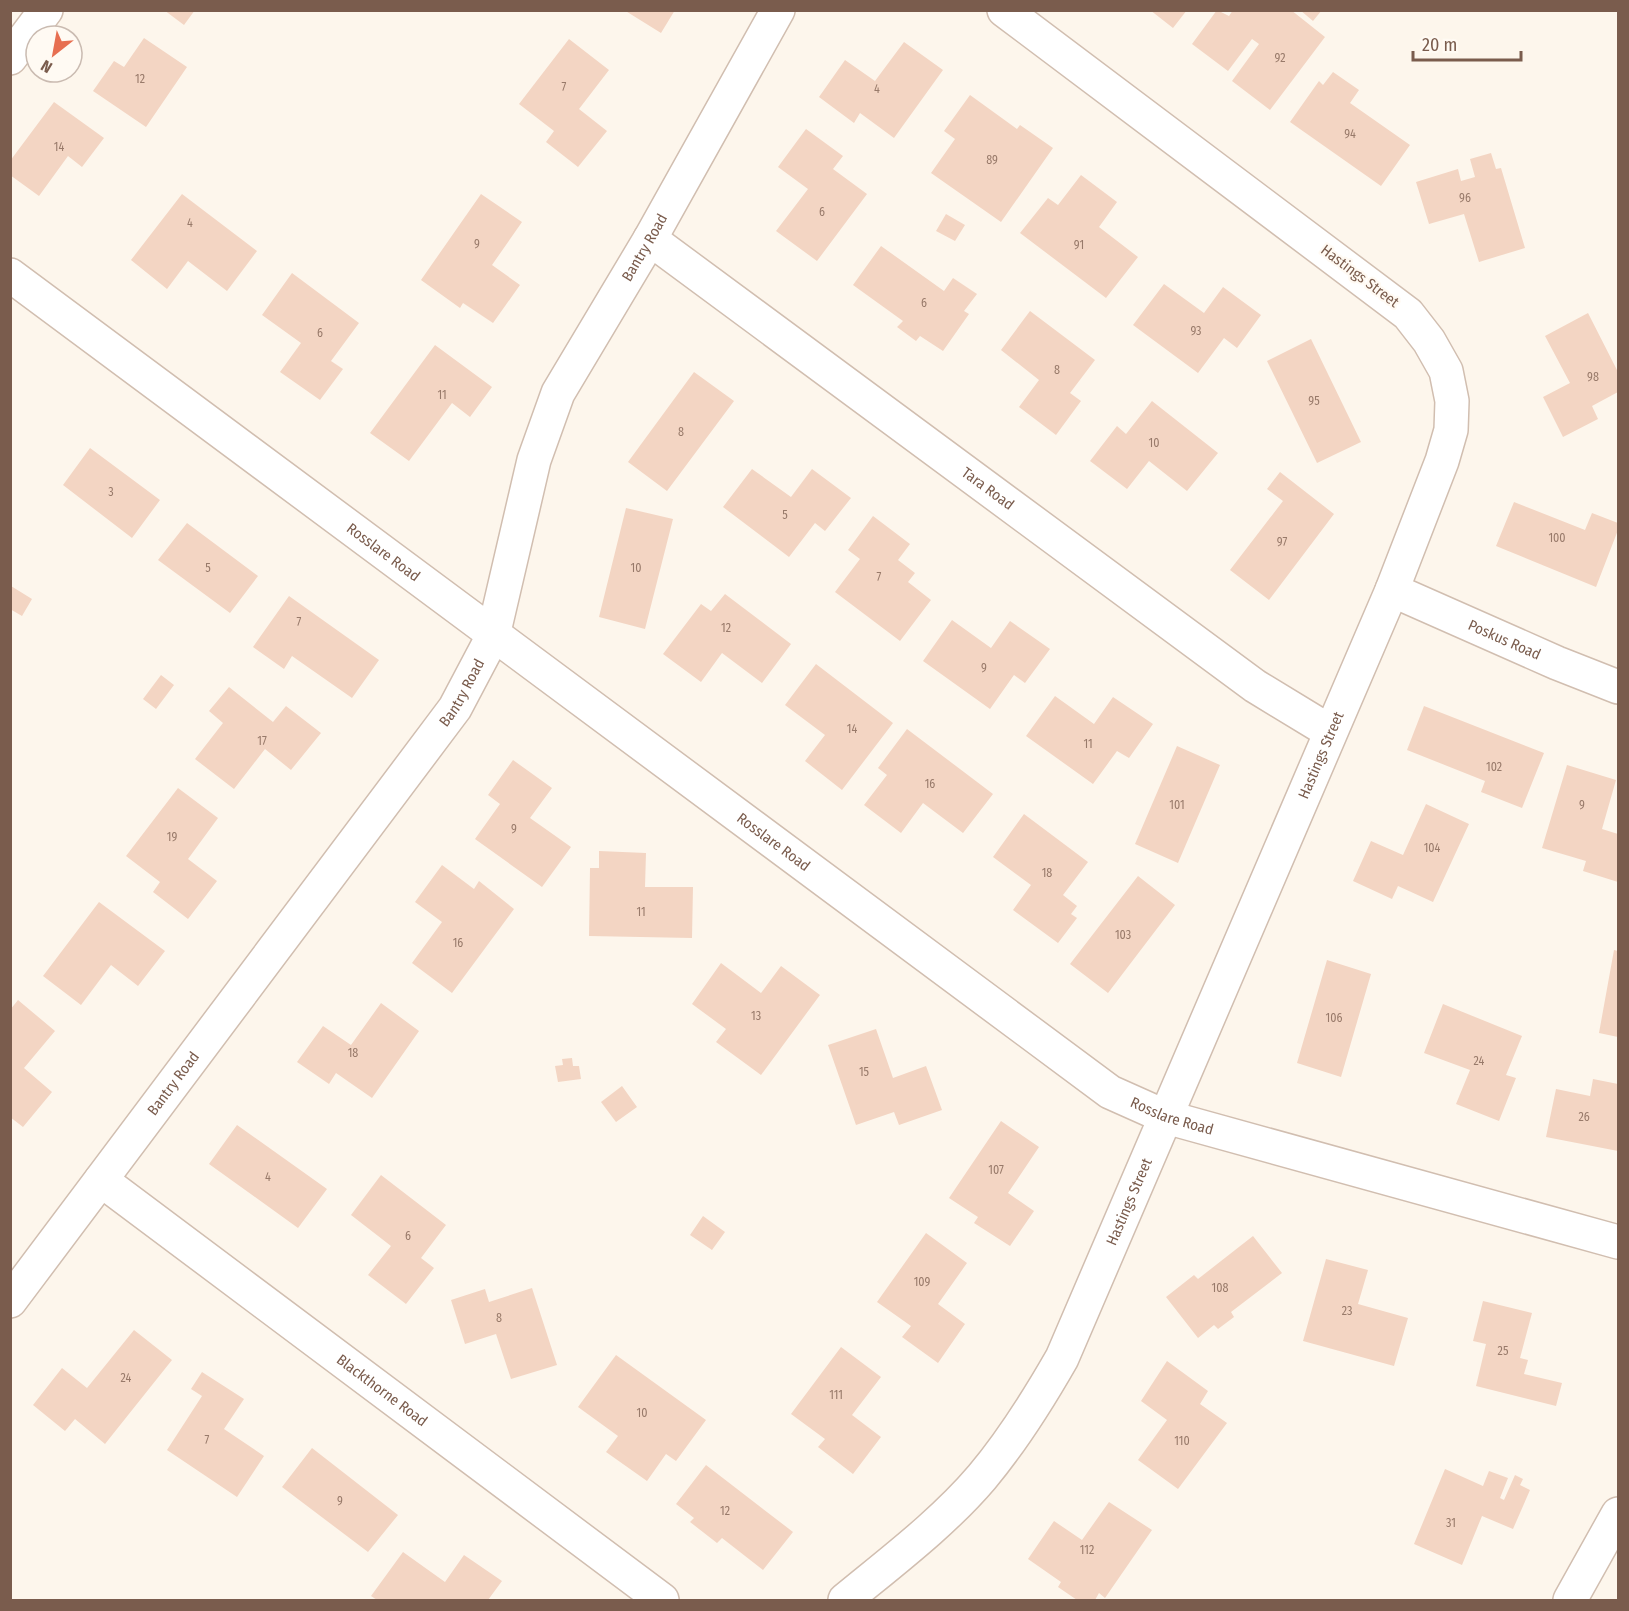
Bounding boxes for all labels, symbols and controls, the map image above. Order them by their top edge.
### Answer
north arrow [24,24,84,84]
scale bar [1413,24,1521,62]
text: 20 m [1422,34,1457,56]
house number: 92 [1275,51,1285,65]
text: N [38,56,56,77]
house number: 12 [135,72,145,86]
house number: 7 [562,80,567,94]
house number: 4 [874,82,880,96]
house number: 94 [1344,127,1356,141]
house number: 14 [54,140,64,154]
house number: 89 [986,153,998,167]
house number: 96 [1459,191,1471,205]
house number: 6 [819,205,825,219]
street label: Bantry Road [618,211,671,284]
house number: 4 [187,216,193,230]
house number: 9 [474,237,480,251]
house number: 91 [1074,238,1084,252]
street label: Hastings Street [1317,241,1403,311]
house number: 6 [921,296,927,310]
house number: 93 [1190,324,1202,338]
house number: 6 [317,326,323,340]
house number: 8 [1054,363,1060,377]
house number: 98 [1587,370,1599,384]
house number: 11 [437,388,447,402]
house number: 95 [1308,394,1320,408]
house number: 8 [678,425,684,439]
house number: 10 [1149,436,1159,450]
street label: Tara Road [958,463,1017,514]
house number: 3 [108,485,114,499]
house number: 5 [782,508,788,522]
street label: Rosslare Road [343,519,423,585]
house number: 100 [1548,531,1566,545]
house number: 97 [1277,535,1287,549]
house number: 5 [205,561,211,575]
house number: 10 [631,561,641,575]
house number: 7 [877,570,882,584]
house number: 7 [297,615,302,629]
street label: Poskus Road [1465,616,1544,664]
house number: 12 [721,621,731,635]
street label: Bantry Road [435,656,488,730]
house number: 9 [981,661,987,675]
street label: Hastings Street [1294,709,1348,802]
house number: 14 [847,722,857,736]
house number: 17 [257,734,267,748]
house number: 11 [1083,737,1093,751]
house number: 102 [1486,760,1502,774]
house number: 16 [925,777,935,791]
house number: 101 [1169,798,1185,812]
house number: 9 [1579,798,1585,812]
street label: Rosslare Road [733,809,814,875]
house number: 9 [511,822,517,836]
house number: 19 [167,830,177,844]
house number: 104 [1424,841,1441,855]
house number: 18 [1042,866,1052,880]
house number: 11 [636,905,646,919]
house number: 103 [1115,928,1131,942]
house number: 16 [453,936,463,950]
house number: 13 [751,1009,761,1023]
house number: 106 [1326,1011,1342,1025]
house number: 18 [348,1046,358,1060]
street label: Bantry Road [144,1048,203,1119]
house number: 24 [1474,1054,1485,1068]
house number: 15 [859,1065,870,1079]
street label: Rosslare Road [1128,1093,1215,1139]
house number: 26 [1578,1110,1590,1124]
street label: Hastings Street [1102,1155,1156,1248]
house number: 107 [988,1163,1004,1177]
house number: 4 [265,1170,271,1184]
house number: 6 [405,1229,411,1243]
house number: 109 [914,1275,931,1289]
house number: 108 [1212,1281,1228,1295]
house number: 23 [1342,1304,1352,1318]
house number: 8 [496,1311,502,1325]
house number: 25 [1498,1344,1509,1358]
street label: Blackthorne Road [333,1351,431,1430]
house number: 24 [121,1371,132,1385]
house number: 111 [829,1388,843,1402]
house number: 10 [637,1406,647,1420]
house number: 7 [205,1433,210,1447]
house number: 110 [1174,1434,1190,1448]
house number: 9 [337,1494,343,1508]
house number: 12 [720,1504,730,1518]
house number: 31 [1446,1516,1456,1530]
house number: 112 [1080,1543,1094,1557]

